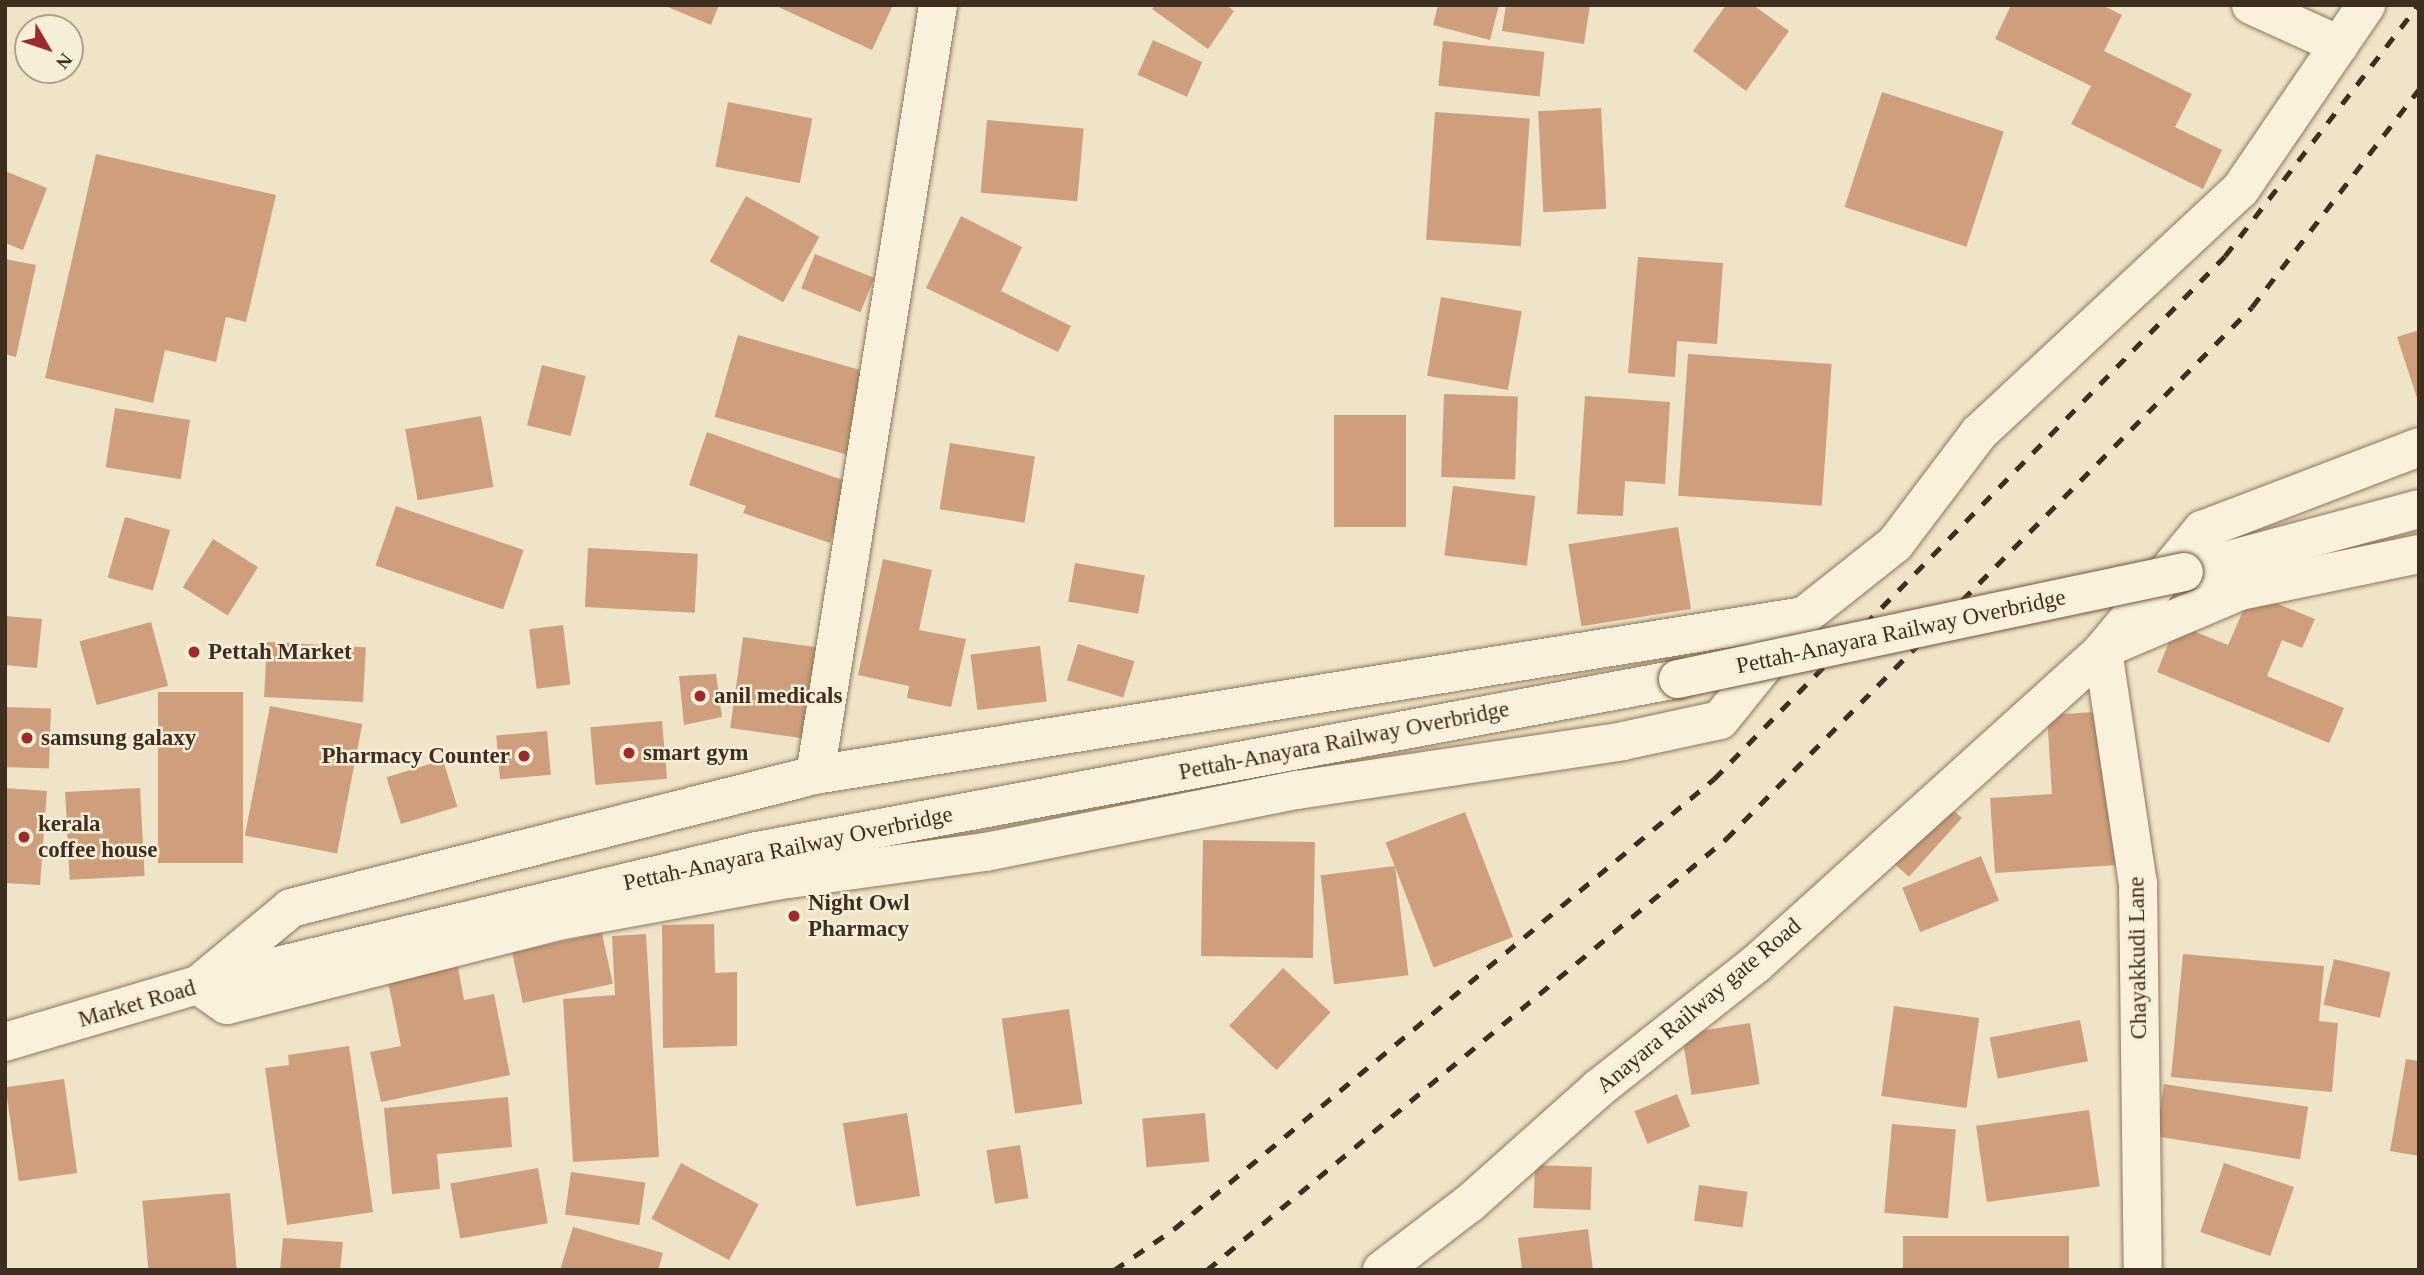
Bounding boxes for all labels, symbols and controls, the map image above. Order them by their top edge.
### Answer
north arrow [14,14,84,84]
text: N [52,49,77,73]
street label: Pettah-Anayara Railway Overbridge [1734,584,2068,680]
place label: Pettah Market [208,638,352,666]
marker: Pettah Market [186,644,202,660]
place label: anil medicals [714,682,842,710]
marker: anil medicals [692,688,708,704]
street label: Pettah-Anayara Railway Overbridge [1176,695,1512,787]
place label: samsung galaxy [41,724,196,752]
marker: samsung galaxy [19,730,35,746]
place label: smart gym [643,739,748,767]
place label: Pharmacy Counter [322,742,510,770]
marker: smart gym [621,745,637,761]
marker: Pharmacy Counter [516,748,532,764]
street label: Pettah-Anayara Railway Overbridge [621,801,955,897]
place label: kerala coffee house [38,810,157,864]
marker: kerala coffee house [16,829,32,845]
street label: Chayakkudi Lane [2123,876,2153,1040]
place label: Night Owl Pharmacy [808,889,910,943]
marker: Night Owl Pharmacy [786,908,802,924]
street label: Anayara Railway gate Road [1591,912,1807,1100]
street label: Market Road [75,974,199,1034]

